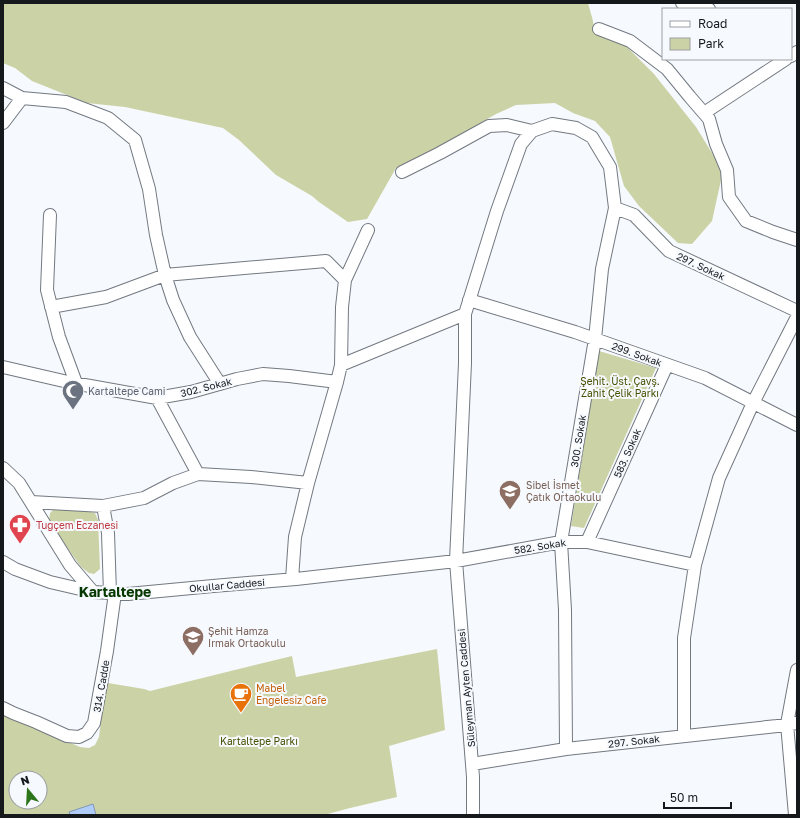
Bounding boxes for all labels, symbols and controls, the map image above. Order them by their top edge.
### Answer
legend [662,8,792,60]
text: Road [698,16,727,31]
text: Park [698,36,724,51]
street label: 297. Sokak [675,250,727,283]
street label: 299. Sokak [610,339,664,369]
park label: Şehit. Üst. Çavş. Zahit Çelik Parkı [580,374,660,399]
street label: 302. Sokak [179,375,233,399]
mosque icon: Kartaltepe Cami [60,378,86,411]
place label: Kartaltepe Cami [88,385,165,397]
street label: 300. Sokak [568,414,588,468]
street label: 583. Sokak [611,426,643,479]
school or university icon: Sibel İsmet Çatık Ortaokulu [497,478,523,511]
place label: Sibel İsmet Çatık Ortaokulu [526,478,601,503]
pharmacy icon: Tuğçem Eczanesi [7,512,33,545]
place label: Tuğçem Eczanesi [36,519,118,531]
street label: 582. Sokak [513,536,567,556]
street label: Okullar Caddesi [189,576,265,594]
district label: Kartaltepe [79,583,151,600]
school or university icon: Şehit Hamza Irmak Ortaokulu [180,624,206,657]
place label: Şehit Hamza Irmak Ortaokulu [208,625,286,649]
street label: Süleyman Ayten Caddesi [455,628,477,748]
street label: 314. Cadde [91,659,112,713]
cafe icon: Mabel Engelesiz Cafe [228,681,254,714]
place label: Mabel Engelesiz Cafe [256,682,327,706]
street label: 297. Sokak [608,732,661,750]
park label: Kartaltepe Parkı [220,735,298,747]
north arrow [8,770,48,810]
text: N [19,773,31,787]
scale bar [664,784,731,810]
text: 50 m [670,790,698,805]

